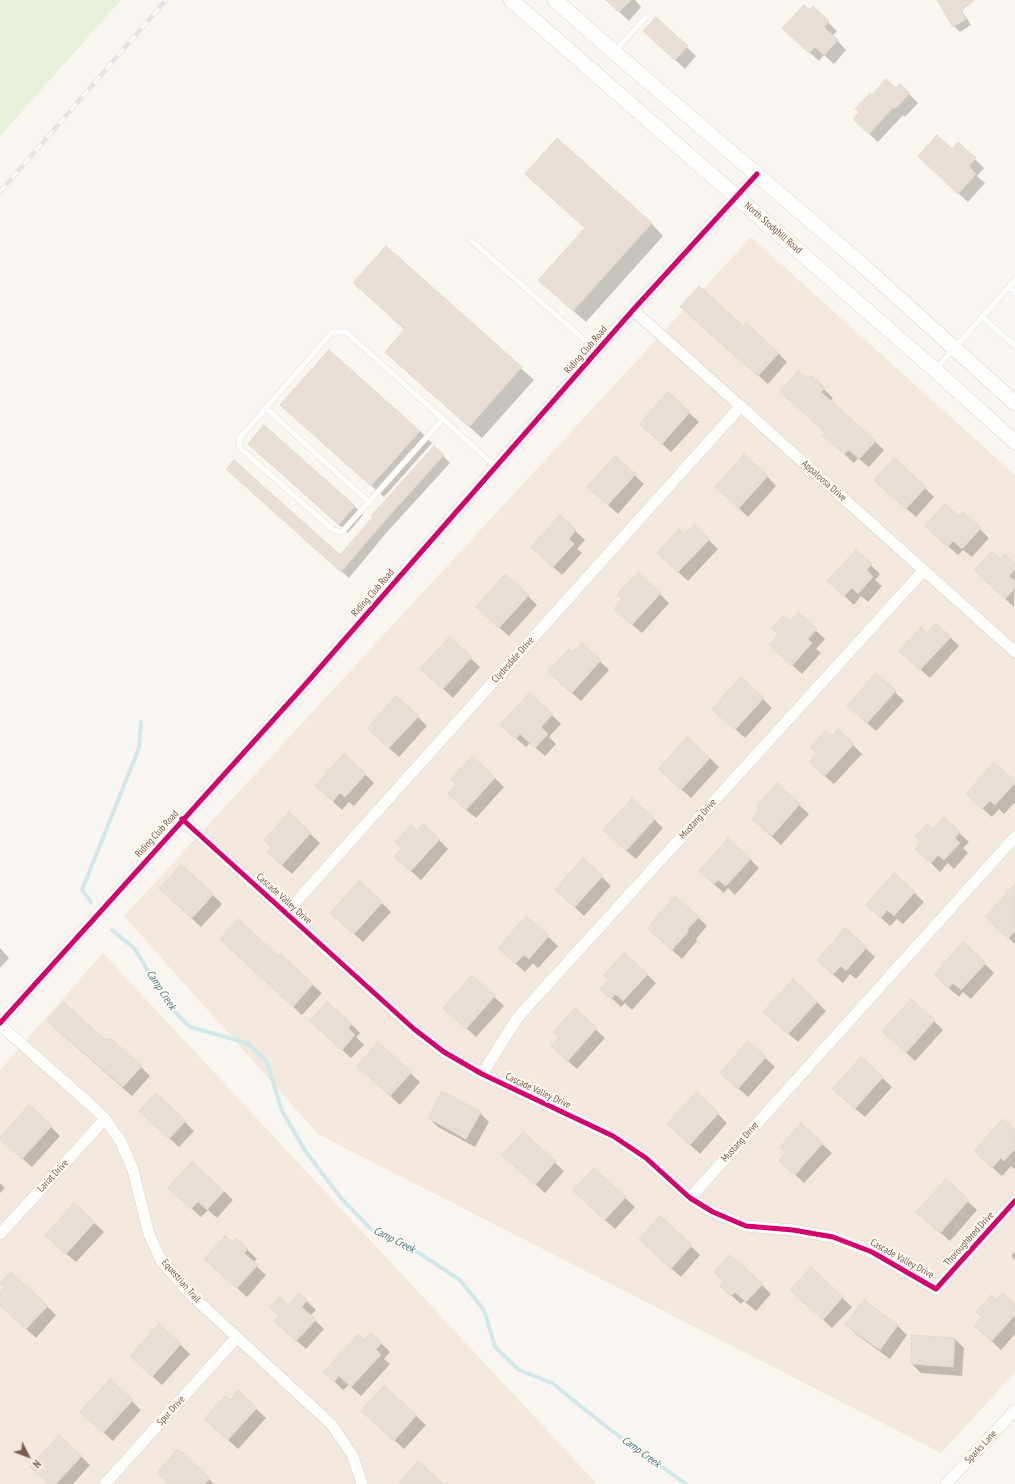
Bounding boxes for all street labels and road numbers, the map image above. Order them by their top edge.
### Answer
street label: North Stodghill Road [742,200,804,256]
street label: Riding Club Road [562,324,610,376]
street label: Appaloosa Drive [799,458,849,504]
street label: Riding Club Road [349,567,397,619]
street label: Clydesdale Drive [489,635,537,685]
street label: Mustang Drive [677,796,719,842]
street label: Riding Club Road [133,808,181,860]
street label: Cascade Valley Drive [254,871,314,927]
street label: Cascade Valley Drive [503,1071,573,1111]
street label: Mustang Drive [719,1119,761,1165]
street label: Lariat Drive [35,1157,71,1195]
street label: Thoroughbred Drive [941,1209,997,1269]
street label: Cascade Valley Drive [868,1237,936,1281]
street label: Equestrian Trail [159,1257,203,1305]
street label: Spur Drive [154,1394,188,1428]
street label: Sparks Lane [963,1428,999,1466]

